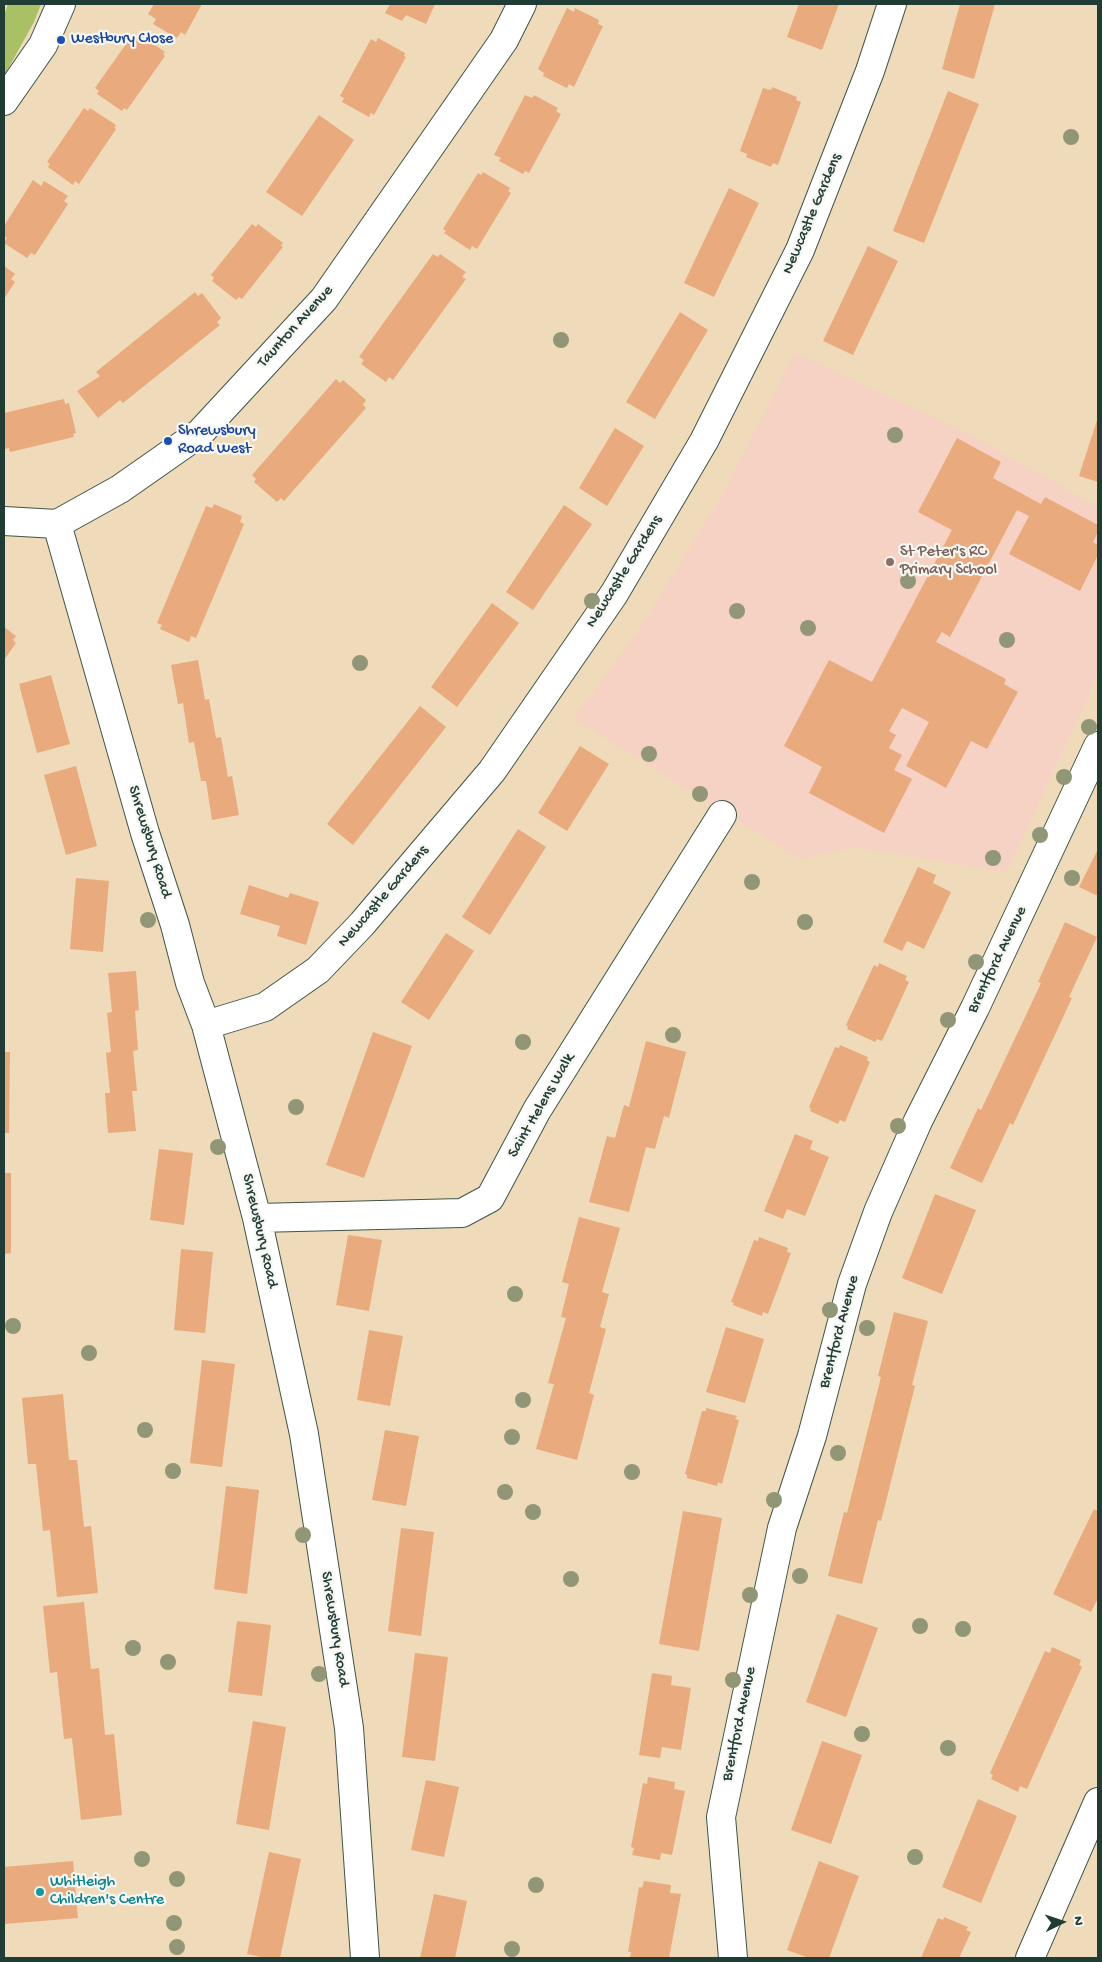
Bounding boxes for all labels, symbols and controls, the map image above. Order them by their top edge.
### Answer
place label: Westbury Close [71,30,173,50]
marker: Westbury Close [55,34,67,46]
street label: Newcastle Gardens [779,151,847,277]
street label: Taunton Avenue [254,282,338,372]
place label: Shrewsbury Road West [178,422,256,460]
marker: Shrewsbury Road West [162,435,174,447]
street label: Newcastle Gardens [583,512,667,632]
place label: St Peter's RC Primary School [900,543,997,581]
marker: St Peter's RC Primary School [884,556,896,568]
street label: Shrewsbury Road [123,784,175,900]
street label: Newcastle Gardens [334,842,434,952]
street label: Brentford Avenue [964,903,1032,1017]
street label: Saint Helens Walk [504,1050,580,1162]
street label: Shrewsbury Road [237,1172,281,1290]
street label: Brentford Avenue [816,1273,864,1391]
street label: Shrewsbury Road [315,1570,353,1688]
street label: Brentford Avenue [719,1665,761,1783]
place label: Whitleigh Children's Centre [50,1873,164,1911]
marker: Whitleigh Children's Centre [34,1886,46,1898]
north arrow [1037,1897,1087,1947]
text: N [1069,1916,1086,1926]

